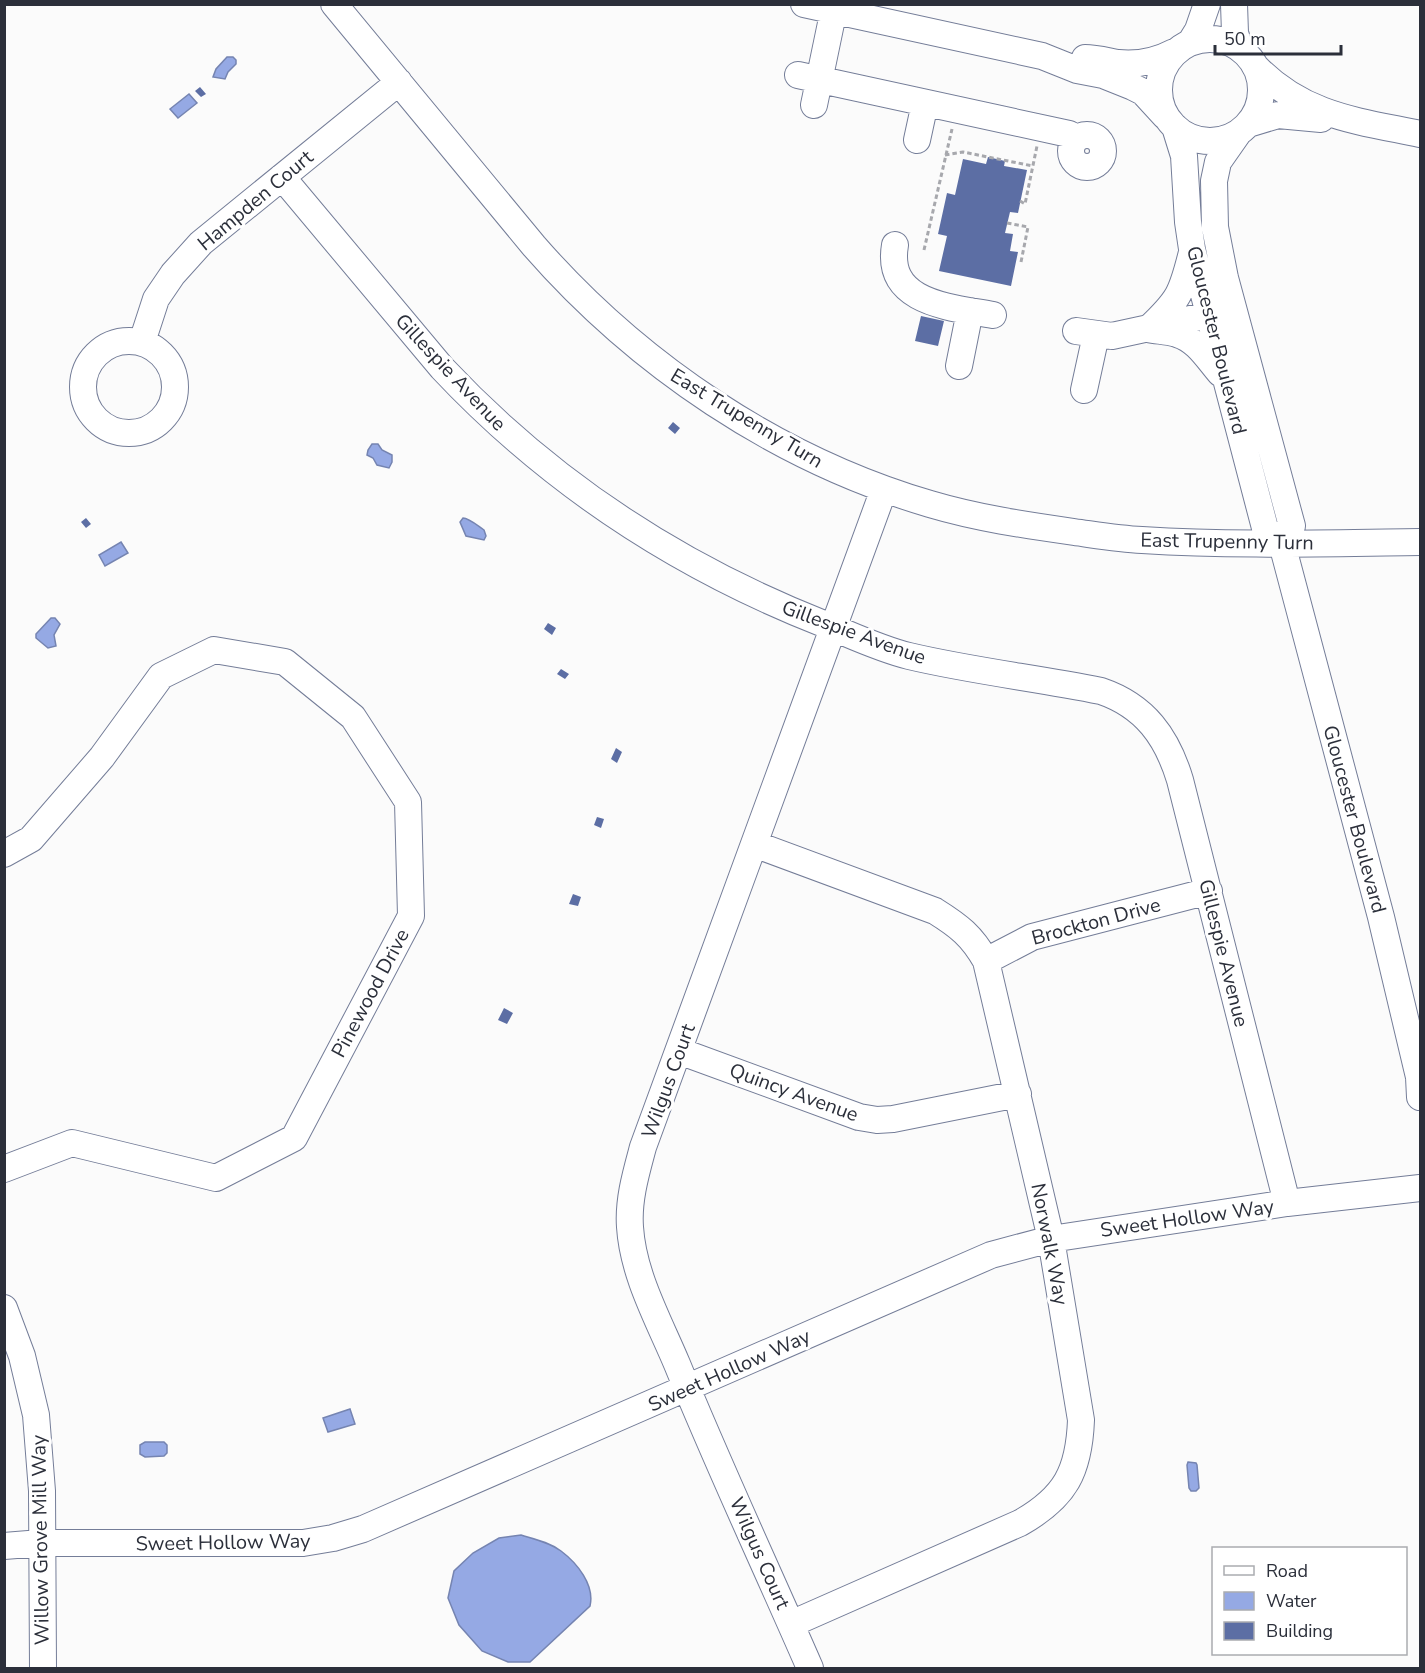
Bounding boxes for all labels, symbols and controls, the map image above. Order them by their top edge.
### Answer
scale bar [1215,18,1341,56]
text: 50 m [1224,27,1266,51]
street label: Hampden Court [192,143,320,257]
street label: Gloucester Boulevard [1180,243,1253,437]
street label: Gillespie Avenue [389,308,512,437]
street label: East Trupenny Turn [665,362,828,475]
street label: East Trupenny Turn [1140,526,1314,557]
street label: Gillespie Avenue [778,594,930,671]
street label: Gloucester Boulevard [1316,722,1393,916]
street label: Gillespie Avenue [1192,876,1255,1030]
street label: Brockton Drive [1029,891,1164,952]
street label: Pinewood Drive [325,924,416,1062]
street label: Wilgus Court [635,1019,702,1142]
street label: Quincy Avenue [726,1057,862,1128]
street label: Norwalk Way [1024,1181,1075,1308]
street label: Sweet Hollow Way [1099,1193,1276,1244]
street label: Sweet Hollow Way [644,1322,815,1418]
street label: Willow Grove Mill Way [25,1434,56,1645]
street label: Wilgus Court [723,1493,797,1614]
street label: Sweet Hollow Way [135,1527,311,1558]
legend [1212,1547,1407,1655]
text: Road [1266,1559,1308,1583]
text: Water [1266,1589,1317,1613]
text: Building [1266,1619,1333,1643]

